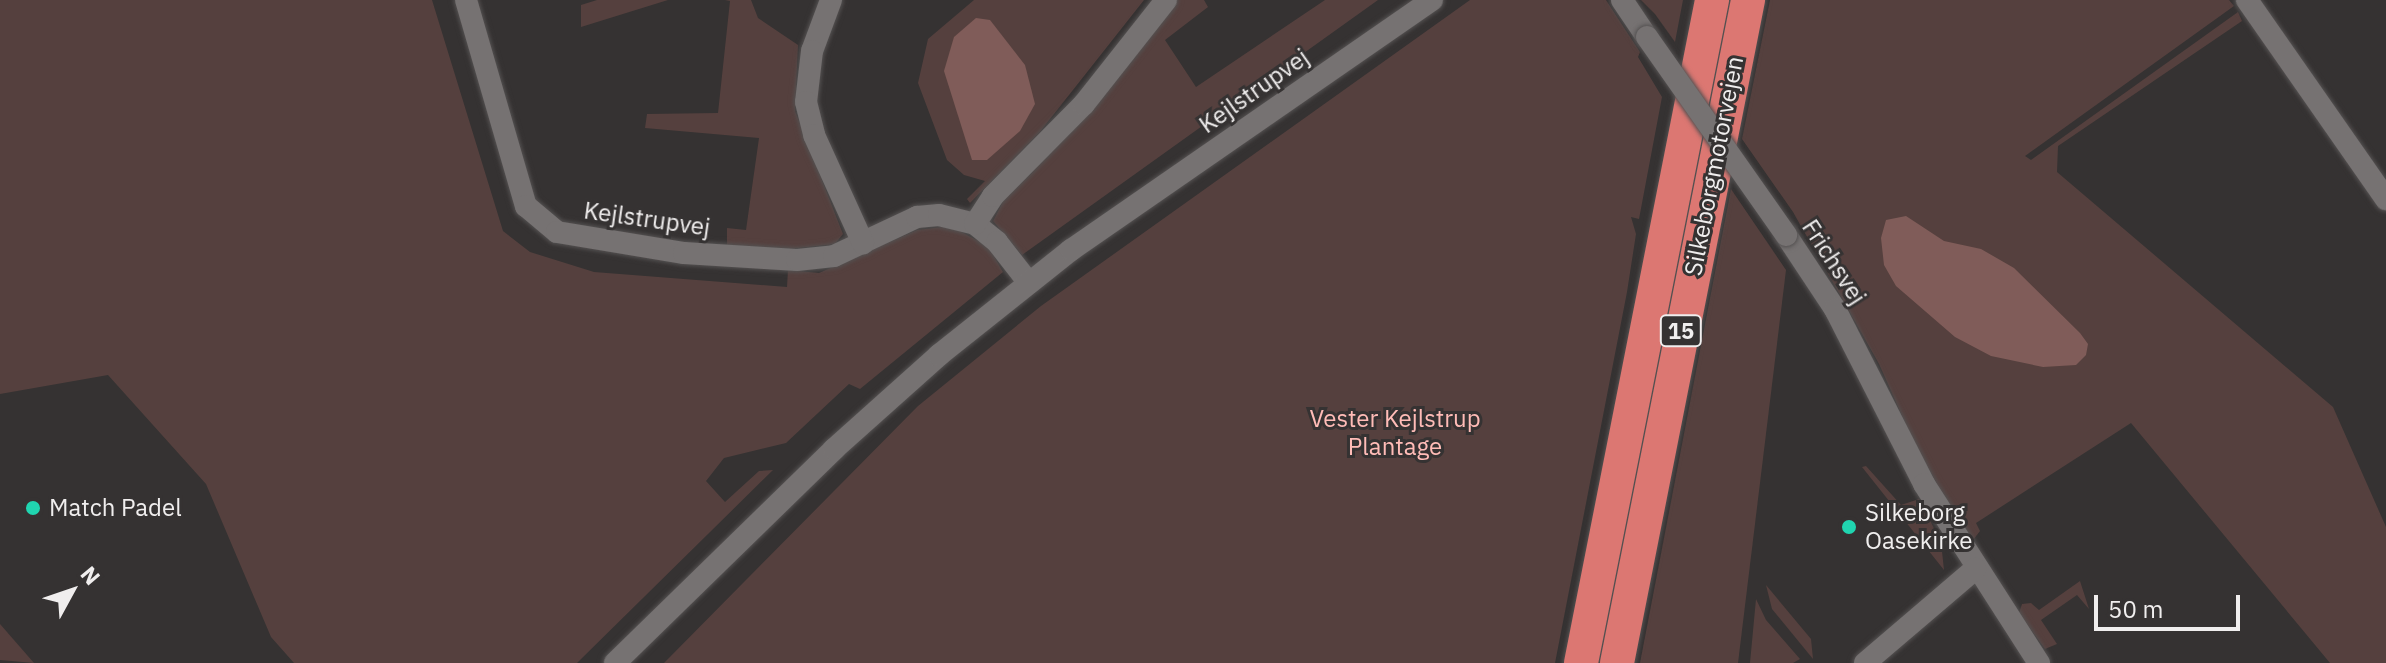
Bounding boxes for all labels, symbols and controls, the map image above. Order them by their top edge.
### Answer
street label: Kejlstrupvej [1194,43,1314,139]
street label: Silkeborgmotorvejen [1679,54,1749,278]
street label: Kejlstrupvej [582,196,712,242]
street label: Frichsvej [1796,214,1872,310]
road number: 15 [1659,313,1703,349]
park label: Vester Kejlstrup Plantage [1309,405,1481,461]
place label: Match Padel [49,494,182,522]
marker: Match Padel [24,499,42,517]
place label: Silkeborg Oasekirke [1865,499,1973,555]
marker: Silkeborg Oasekirke [1840,518,1858,536]
north arrow [32,551,112,631]
text: N [75,560,107,591]
scale bar [2098,579,2244,629]
text: 50 m [2108,593,2163,625]

